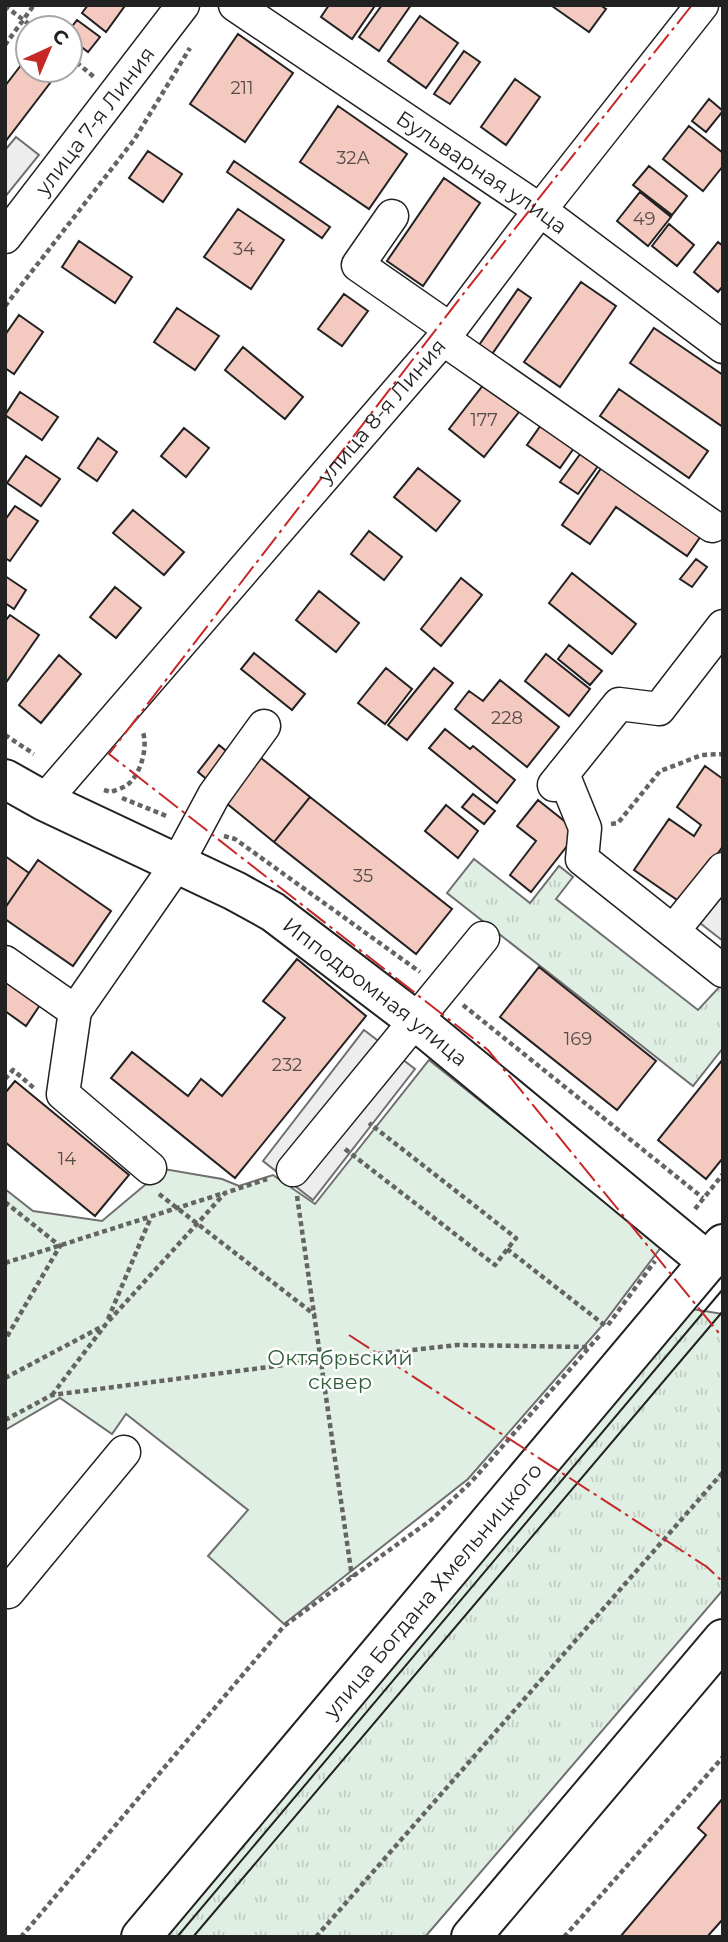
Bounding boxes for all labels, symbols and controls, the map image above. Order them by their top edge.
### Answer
north arrow [14,14,84,84]
text: С [48,24,74,50]
street label: улица 7-я Линия [29,41,159,200]
house number: 211 [230,77,254,99]
street label: Бульварная улица [392,105,572,239]
house number: 32А [336,147,370,169]
house number: 49 [633,208,655,230]
house number: 34 [233,238,255,260]
street label: улица 8-я Линия [311,333,450,489]
house number: 177 [470,409,498,431]
house number: 228 [491,707,523,729]
house number: 35 [353,865,373,887]
street label: Ипподромная улица [278,912,473,1071]
house number: 169 [564,1028,592,1050]
house number: 232 [272,1054,302,1076]
house number: 14 [58,1148,76,1170]
park label: Октябрьский сквер [267,1345,413,1394]
street label: улица Богдана Хмельницкого [317,1457,547,1724]

